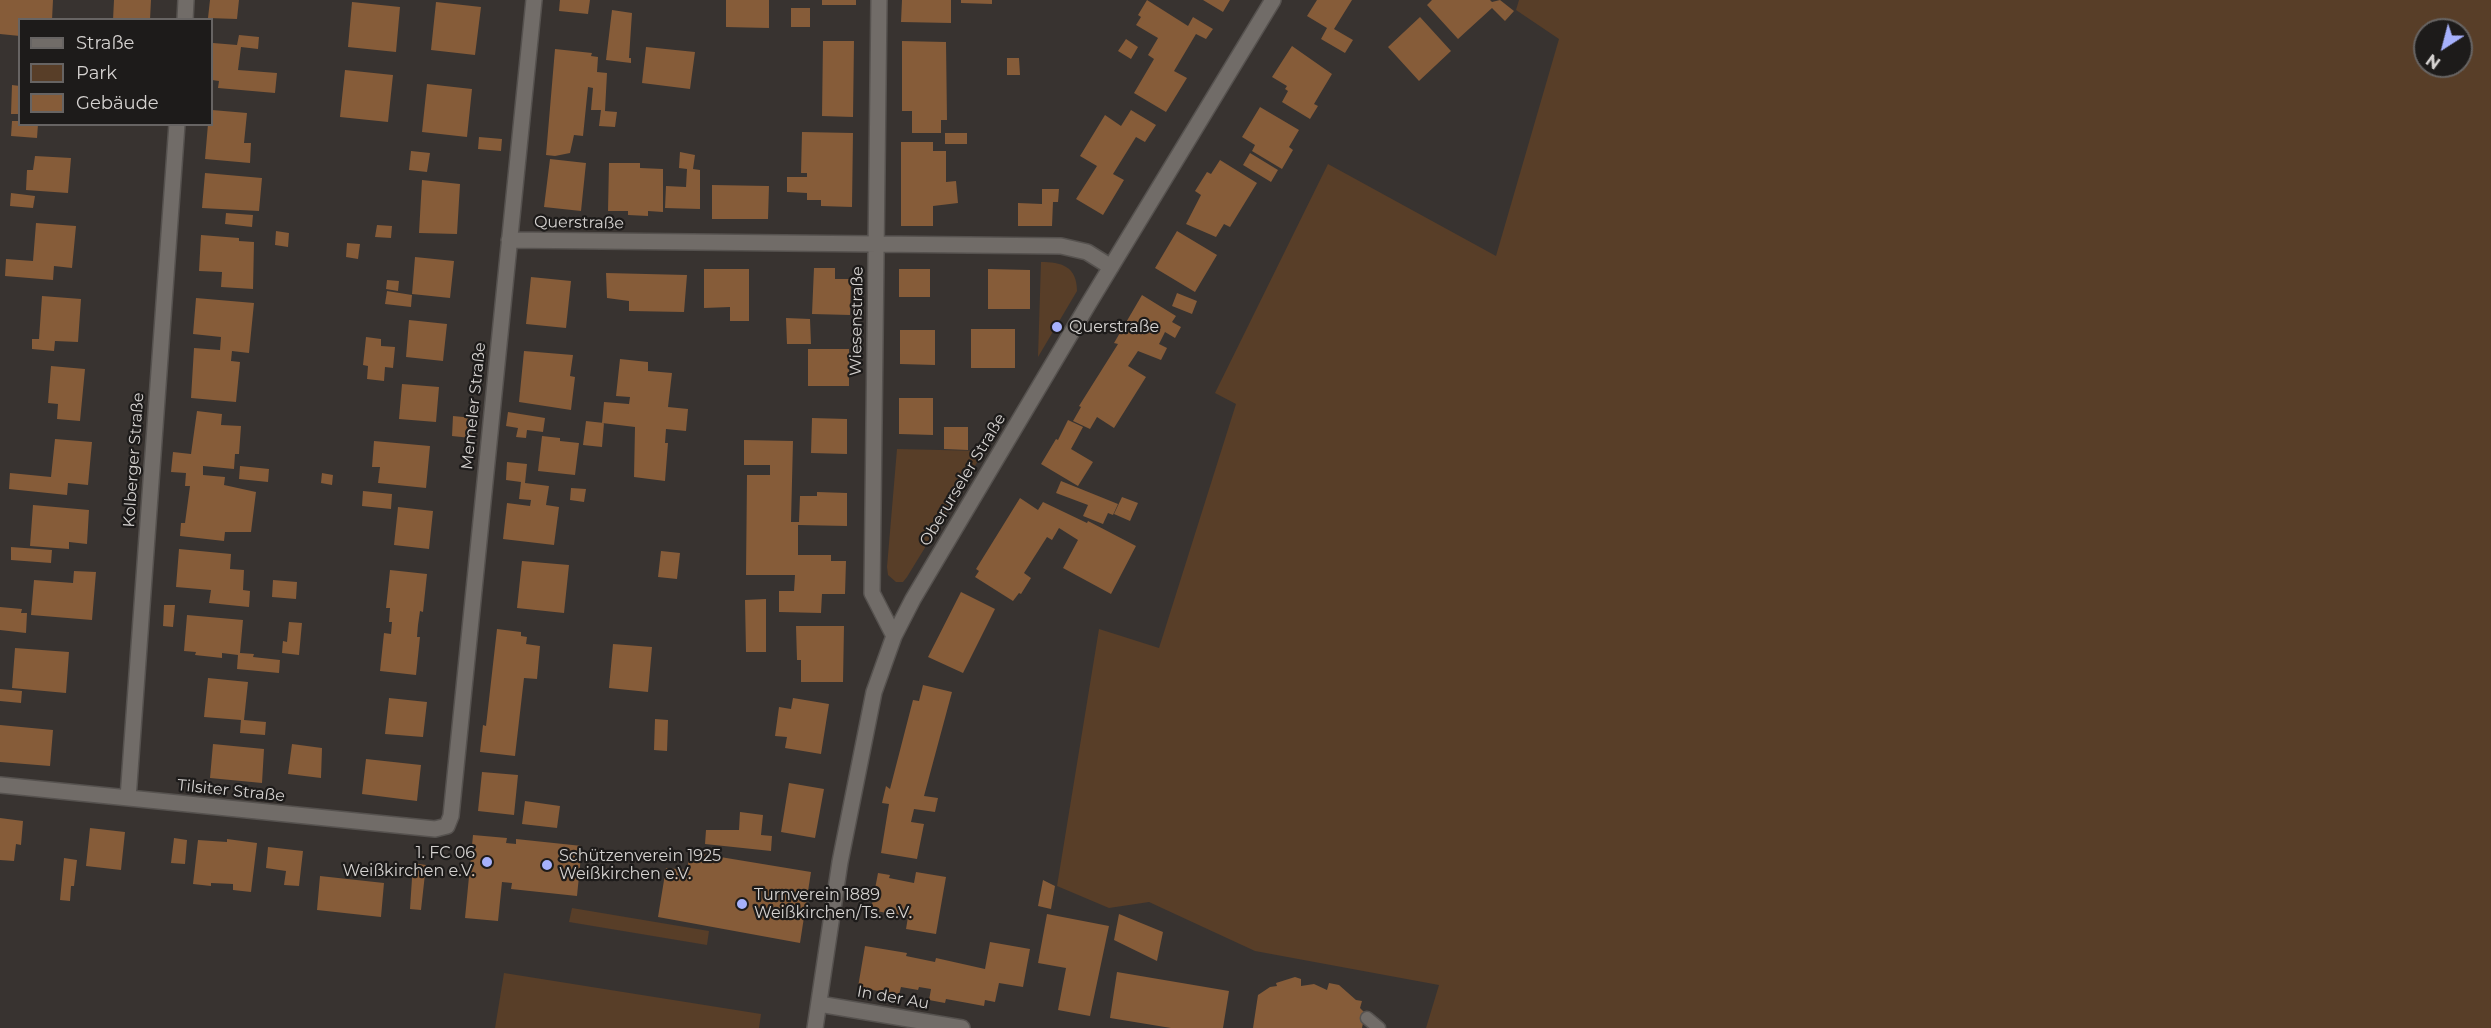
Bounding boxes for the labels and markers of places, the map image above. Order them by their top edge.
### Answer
place label: Querstraße [1069,317,1159,337]
marker: Querstraße [1050,320,1064,334]
place label: 1. FC 06 Weißkirchen e.V. [343,843,475,881]
place label: Schützenverein 1925 Weißkirchen e.V. [559,846,721,884]
marker: 1. FC 06 Weißkirchen e.V. [480,855,494,869]
marker: Schützenverein 1925 Weißkirchen e.V. [540,858,554,872]
place label: Turnverein 1889 Weißkirchen/Ts. e.V. [754,885,912,923]
marker: Turnverein 1889 Weißkirchen/Ts. e.V. [735,897,749,911]

